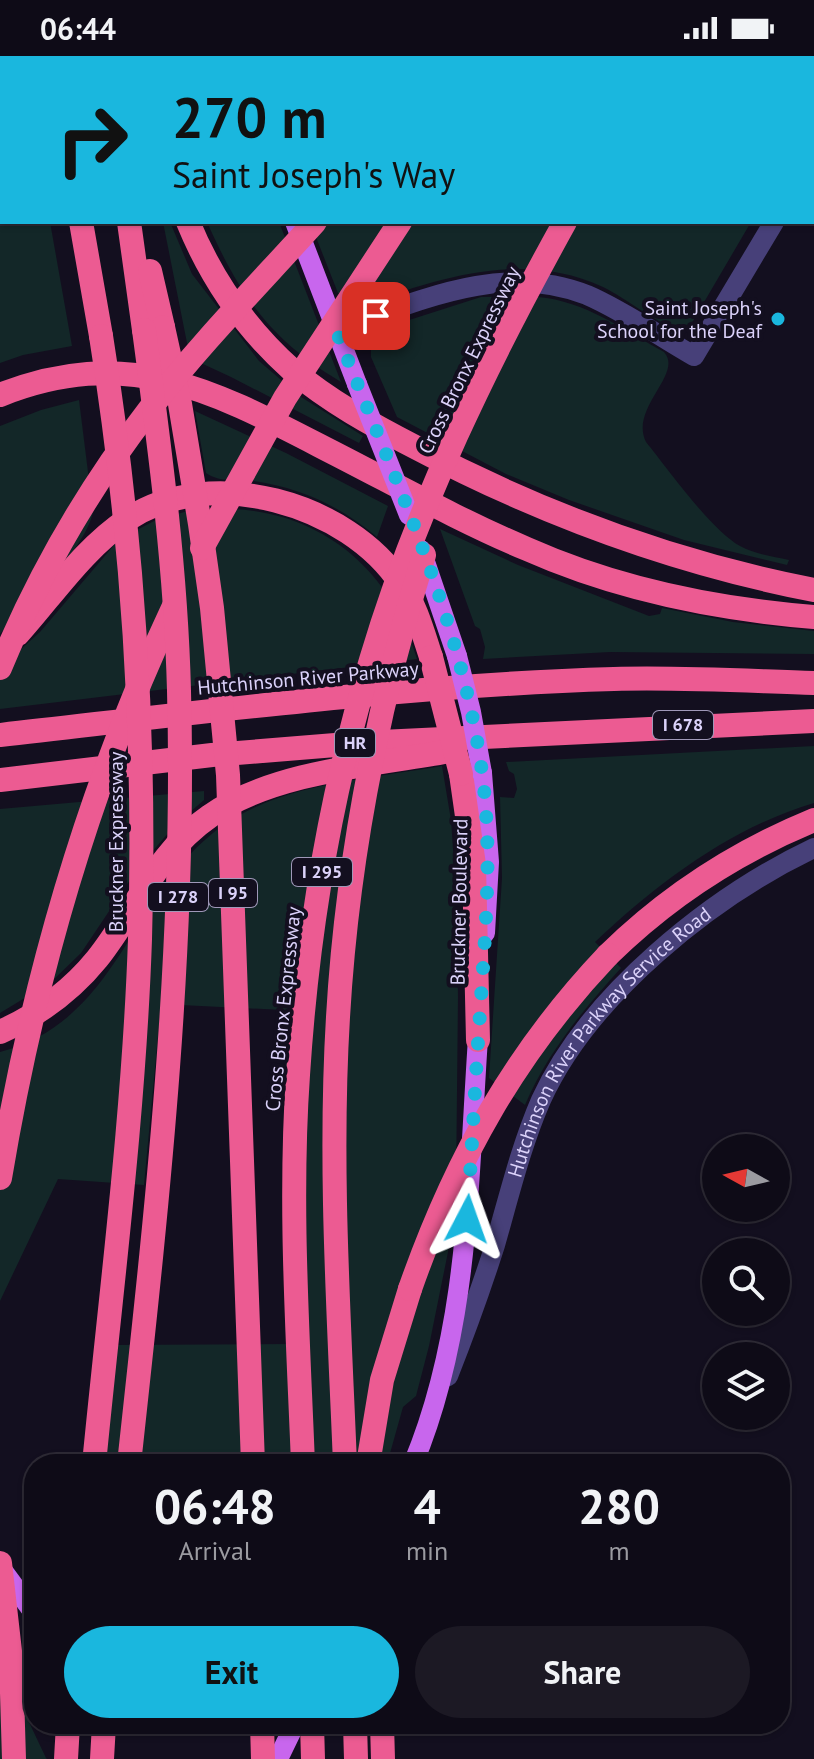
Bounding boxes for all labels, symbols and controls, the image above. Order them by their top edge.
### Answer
text: 06:44 [40,9,116,48]
text: 270 m [172,81,327,153]
icon: right [40,88,144,192]
text: Saint Joseph's Way [172,151,455,198]
street label: Cross Bronx Expressway [412,261,526,458]
pin [342,282,410,350]
icon: arrive [354,294,398,338]
place label: Saint Joseph's School for the Deaf [597,295,764,344]
marker: Saint Joseph's School for the Deaf [769,310,787,328]
street label: Hutchinson River Parkway [196,655,420,701]
road number: I 678 [653,711,713,739]
road number: HR [335,729,375,757]
street label: Bruckner Expressway [103,751,129,932]
street label: Bruckner Boulevard [445,818,473,986]
road number: I 295 [292,858,352,886]
road number: I 95 [209,879,257,907]
road number: I 278 [148,883,208,911]
street label: Hutchinson River Parkway Service Road [502,901,716,1181]
street label: Cross Bronx Expressway [259,905,307,1113]
north arrow [702,1134,790,1222]
map controls [702,1134,790,1430]
position arrow [425,1177,509,1261]
button: search [702,1238,790,1326]
button: layers [702,1342,790,1430]
text: 06:48 [154,1475,276,1537]
text: 4 [413,1475,441,1537]
text: 280 [578,1475,660,1537]
text: Arrival [179,1534,251,1567]
text: min [406,1534,448,1567]
text: m [609,1534,630,1567]
button: Exit [64,1626,399,1718]
button: Share [415,1626,750,1718]

